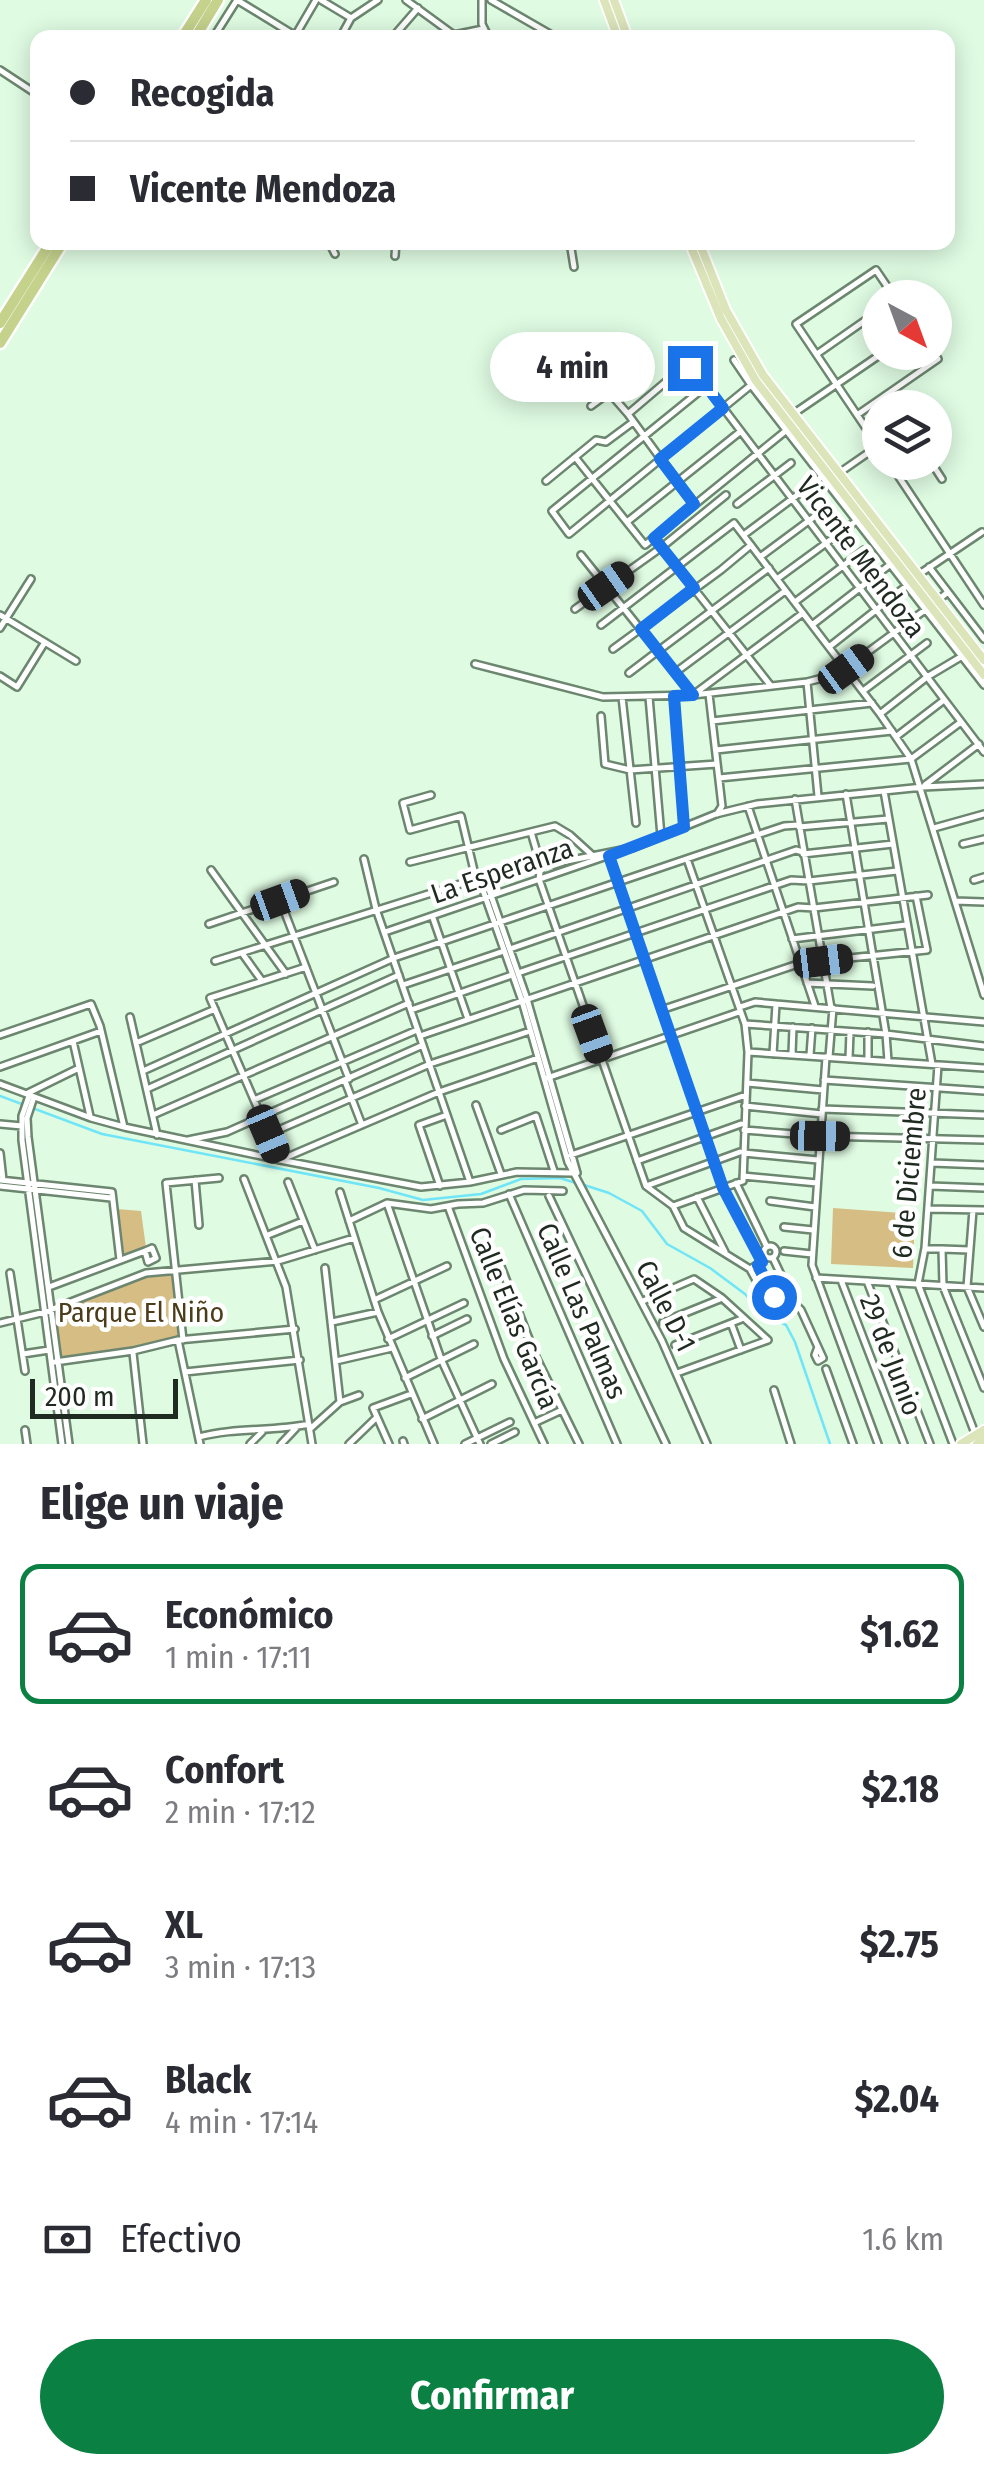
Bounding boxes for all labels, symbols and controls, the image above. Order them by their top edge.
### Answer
text: Recogida [130,70,274,116]
text: Vicente Mendoza [130,166,396,212]
north arrow [862,280,952,370]
map controls [862,280,952,480]
callout: 4 min [490,333,655,403]
route end [668,346,713,391]
text: 4 min [536,348,609,386]
button: layers [862,390,952,480]
street label: Vicente Mendoza [790,470,932,644]
car [573,557,639,615]
car [813,639,879,699]
street label: La Esperanza [427,831,577,911]
car [247,876,313,924]
car [791,942,855,980]
car [568,1001,616,1067]
street label: 6 de Diciembre [885,1086,933,1260]
car [242,1101,294,1167]
car [790,1120,850,1152]
street label: Calle Las Palmas [530,1218,634,1404]
street label: Calle Elías García [462,1222,566,1414]
street label: Calle D-1 [629,1255,703,1357]
route start [752,1275,797,1320]
street label: 29 de Junio [853,1290,929,1420]
park label: Parque El Niño [58,1296,224,1329]
scale bar [30,1374,178,1418]
text: 200 m [45,1380,115,1413]
text: Elige un viaje [40,1477,284,1531]
icon: car [45,1589,135,1679]
text: Económico [165,1592,334,1638]
text: $1.62 [860,1611,939,1657]
text: 1 min · 17:11 [165,1638,312,1676]
icon: car [45,1744,135,1834]
text: Confort [165,1747,284,1793]
text: $2.18 [862,1766,939,1812]
text: 2 min · 17:12 [165,1793,316,1831]
icon: car [45,1899,135,1989]
text: XL [165,1902,203,1948]
text: $2.75 [860,1921,939,1967]
text: 3 min · 17:13 [165,1948,316,1986]
icon: car [45,2054,135,2144]
text: Black [165,2057,251,2103]
text: $2.04 [854,2076,939,2122]
text: 4 min · 17:14 [165,2103,318,2141]
icon: cash [40,2212,95,2267]
text: Efectivo [120,2216,242,2262]
text: 1.6 km [862,2220,944,2258]
button: Confirmar [40,2339,944,2454]

